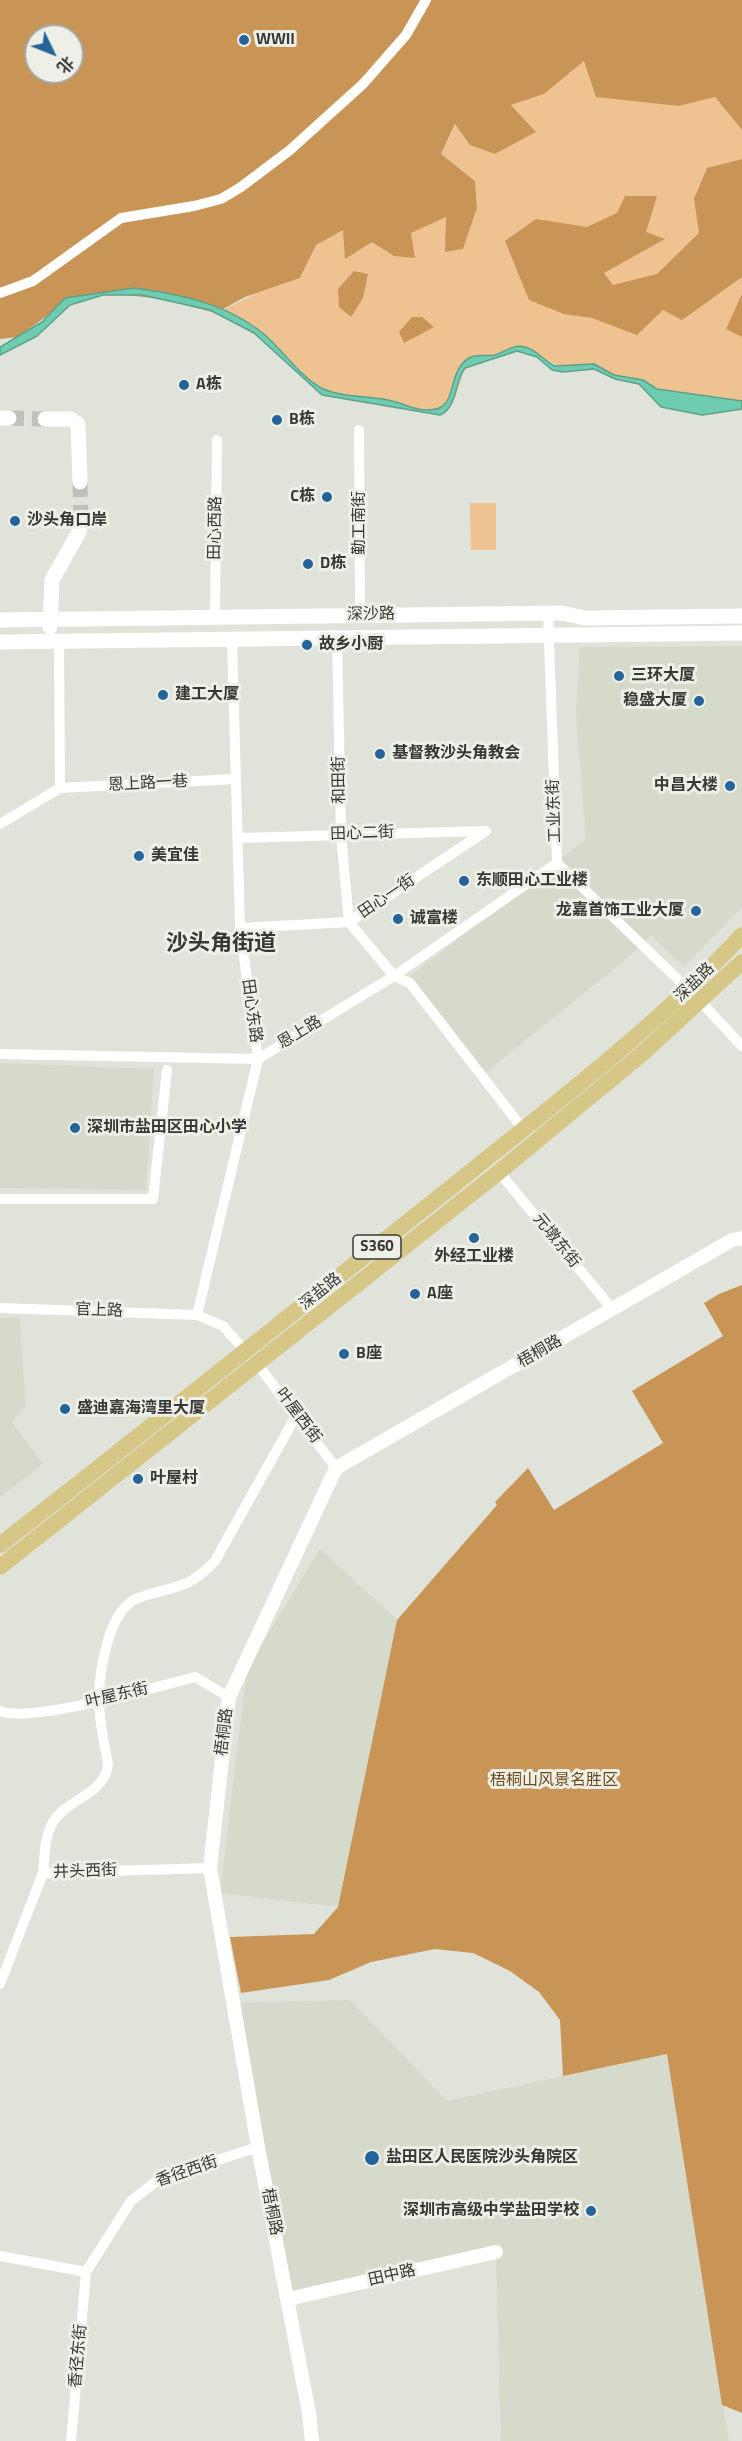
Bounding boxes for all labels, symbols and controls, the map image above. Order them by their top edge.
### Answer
north arrow [24,24,84,84]
place label: WWII [256,30,295,50]
marker: WWII [237,33,251,47]
text: 北 [51,51,80,79]
place label: A栋 [196,375,222,395]
marker: A栋 [177,378,191,392]
place label: B栋 [289,410,315,430]
marker: B栋 [270,413,284,427]
place label: C栋 [290,487,315,507]
marker: C栋 [320,490,334,504]
street label: 勤工南街 [350,491,370,555]
street label: 田心西路 [206,496,226,560]
place label: 沙头角口岸 [27,511,107,531]
marker: 沙头角口岸 [8,514,22,528]
place label: D栋 [320,554,346,574]
marker: D栋 [301,557,315,571]
street label: 深沙路 [347,605,395,625]
place label: 故乡小厨 [319,635,383,655]
marker: 故乡小厨 [300,638,314,652]
place label: 三环大厦 [631,666,695,686]
marker: 三环大厦 [612,669,626,683]
place label: 建工大厦 [175,685,239,705]
marker: 建工大厦 [156,688,170,702]
place label: 稳盛大厦 [623,691,687,711]
marker: 稳盛大厦 [692,694,706,708]
place label: 基督教沙头角教会 [392,744,520,764]
marker: 基督教沙头角教会 [373,747,387,761]
street label: 和田街 [330,756,350,804]
street label: 恩上路一巷 [108,772,188,796]
place label: 中昌大楼 [654,776,718,796]
street label: 工业东街 [544,779,566,843]
marker: 中昌大楼 [723,779,737,793]
street label: 田心二街 [330,823,394,845]
place label: 美宜佳 [151,846,199,866]
marker: 美宜佳 [132,849,146,863]
street label: 田心一街 [355,871,419,923]
place label: 东顺田心工业楼 [476,871,588,891]
marker: 东顺田心工业楼 [457,874,471,888]
place label: 龙嘉首饰工业大厦 [556,901,684,921]
marker: 龙嘉首饰工业大厦 [689,904,703,918]
place label: 诚富楼 [410,909,458,929]
marker: 诚富楼 [391,912,405,926]
district label: 沙头角街道 [166,932,276,958]
street label: 深盐路 [671,959,719,1007]
street label: 田心东路 [237,978,265,1044]
street label: 恩上路 [274,1012,326,1054]
place label: 深圳市盐田区田心小学 [87,1118,247,1138]
marker: 深圳市盐田区田心小学 [68,1121,82,1135]
street label: 元墩东街 [528,1210,584,1272]
marker: 外经工业楼 [467,1231,481,1245]
road number: S360 [353,1235,401,1259]
place label: 外经工业楼 [434,1247,514,1267]
street label: 深盐路 [296,1269,346,1315]
place label: A座 [427,1284,453,1304]
marker: A座 [408,1287,422,1301]
street label: 官上路 [75,1301,123,1321]
street label: 梧桐路 [514,1332,566,1372]
place label: B座 [356,1344,382,1364]
marker: B座 [337,1347,351,1361]
street label: 叶屋西街 [271,1385,325,1447]
place label: 盛迪嘉海湾里大厦 [77,1399,205,1419]
marker: 盛迪嘉海湾里大厦 [58,1402,72,1416]
place label: 叶屋村 [150,1469,198,1489]
marker: 叶屋村 [131,1472,145,1486]
street label: 叶屋东街 [84,1679,150,1713]
street label: 梧桐路 [213,1707,237,1757]
park label: 梧桐山风景名胜区 [490,1771,618,1791]
street label: 井头西街 [53,1861,117,1883]
place label: 盐田区人民医院沙头角院区 [386,2148,578,2168]
marker: 盐田区人民医院沙头角院区 [363,2149,381,2167]
street label: 香径西街 [154,2153,220,2191]
street label: 梧桐路 [257,2187,285,2237]
place label: 深圳市高级中学盐田学校 [403,2201,579,2221]
marker: 深圳市高级中学盐田学校 [584,2204,598,2218]
street label: 田中路 [366,2261,418,2291]
street label: 香径东街 [67,2323,91,2389]

